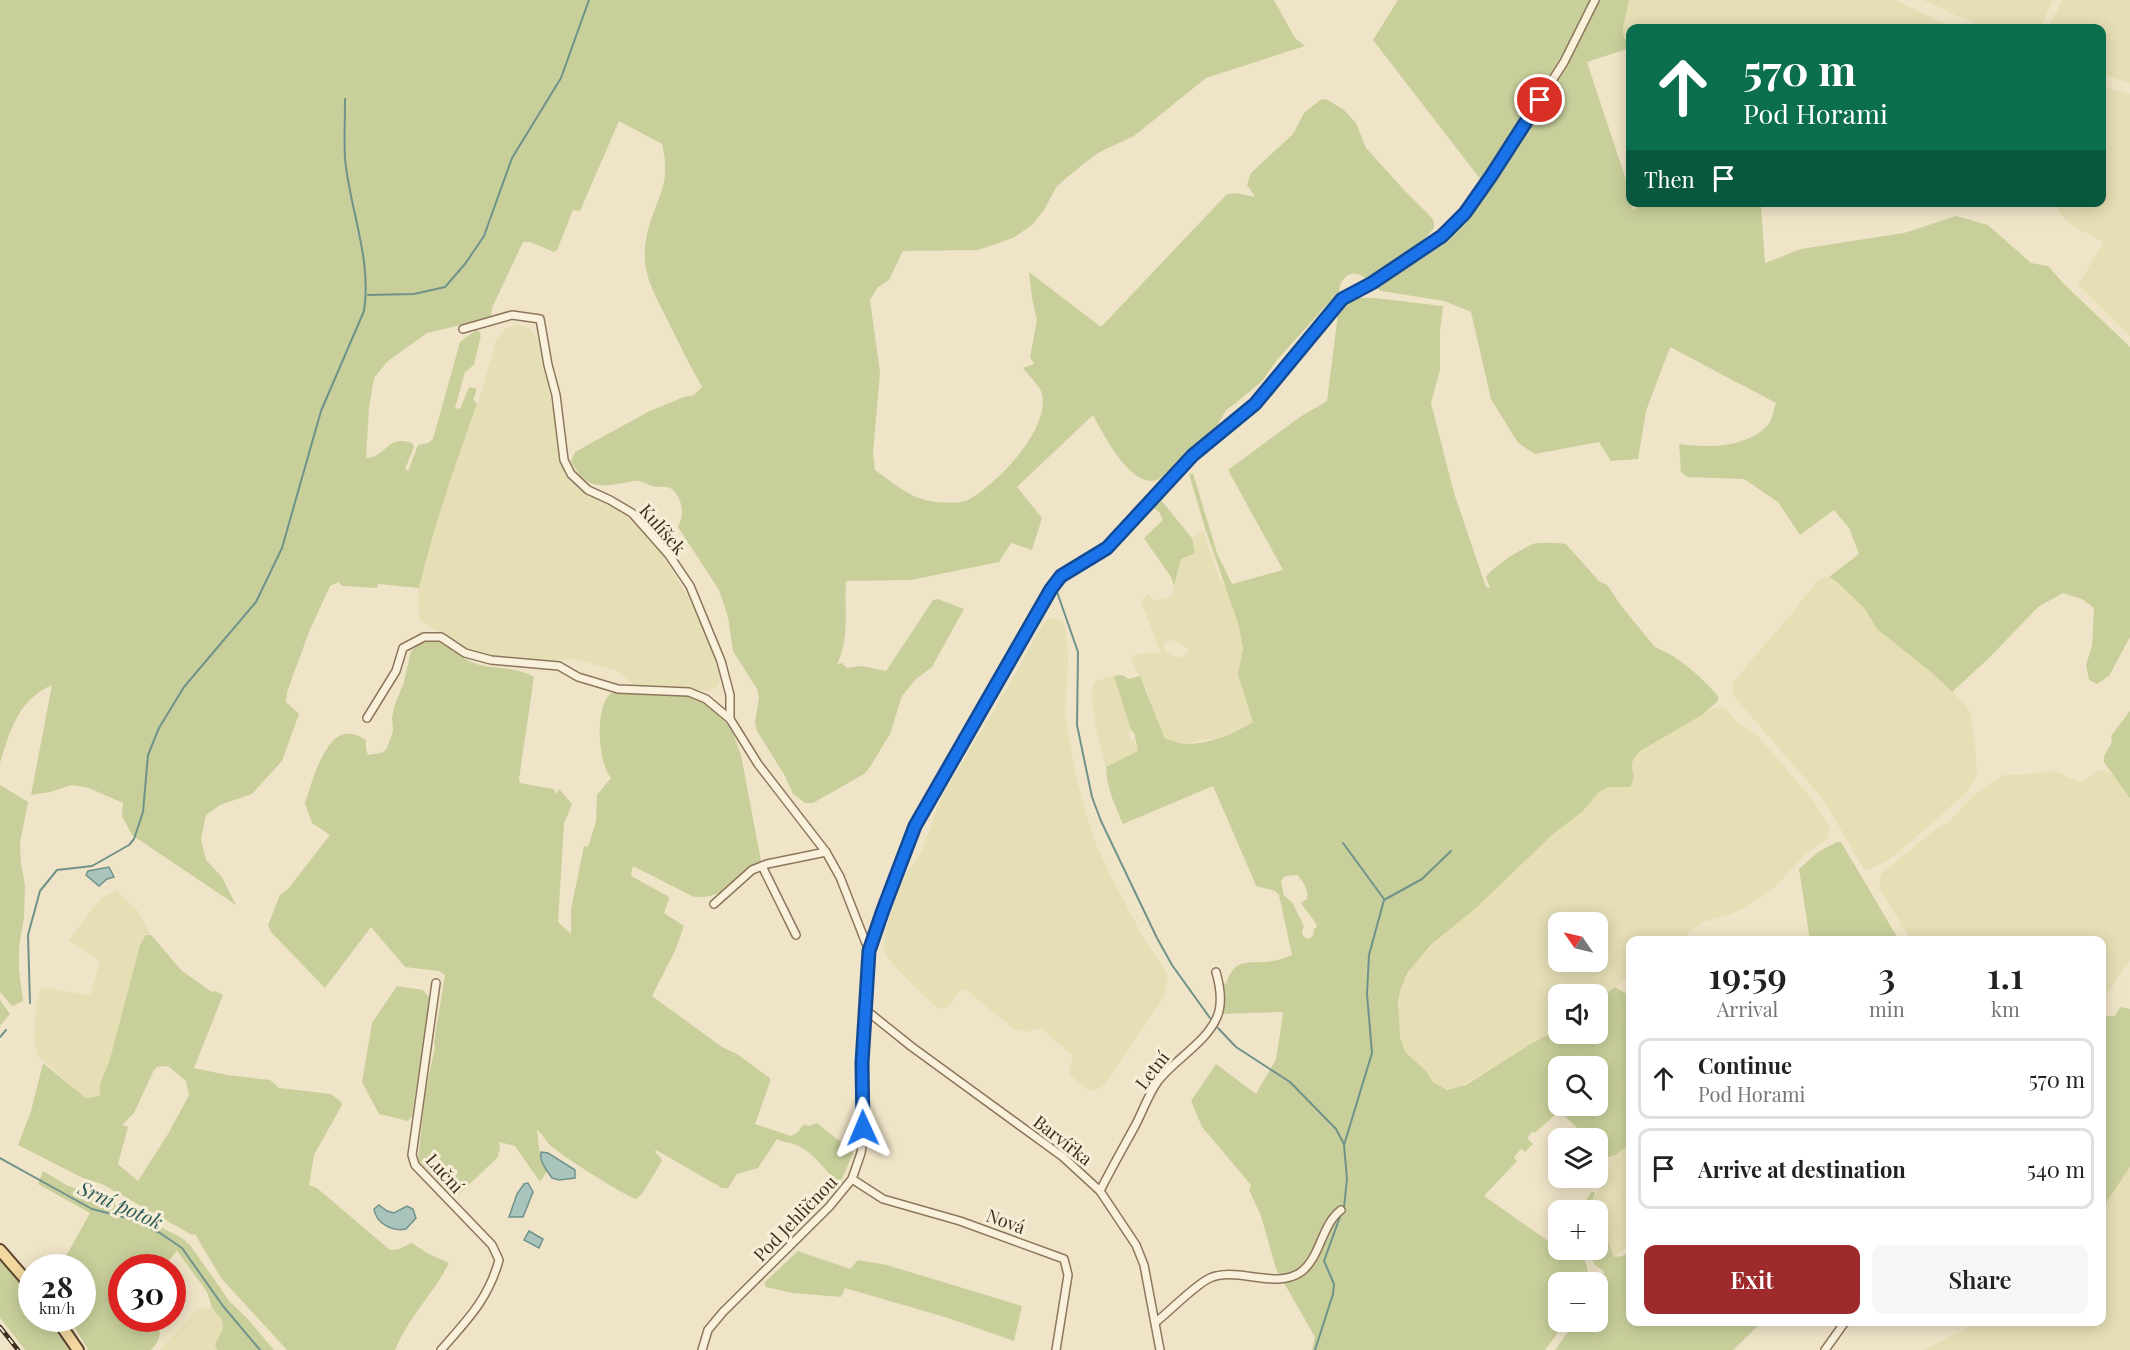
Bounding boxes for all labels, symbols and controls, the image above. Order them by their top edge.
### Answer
text: 570 m [1743,41,1856,97]
icon: ahead [1644,48,1722,126]
pin [1514,74,1565,125]
icon: arrive [1523,83,1556,116]
text: Pod Horami [1743,95,1888,131]
icon: arrive [1707,162,1740,195]
text: Then [1644,164,1695,194]
street label: Kulíšek [634,499,692,559]
north arrow [1548,912,1608,972]
map controls [1548,912,1608,1332]
text: 19:59 [1708,950,1787,998]
text: 3 [1878,950,1895,998]
text: 1.1 [1987,950,2024,998]
button: sound [1548,984,1608,1044]
text: Arrival [1717,995,1778,1022]
text: min [1869,995,1905,1022]
text: km [1991,995,2020,1022]
street label: Letní [1130,1046,1174,1094]
text: Continue [1698,1050,1792,1080]
button: search [1548,1056,1608,1116]
icon: ahead [1647,1062,1680,1095]
text: 570 m [2029,1064,2085,1094]
text: Pod Horami [1698,1080,1805,1107]
position arrow [831,1096,895,1160]
street label: Barvířka [1029,1109,1097,1171]
button: layers [1548,1128,1608,1188]
street label: Luční [421,1148,469,1198]
icon: arrive [1647,1152,1680,1185]
text: Arrive at destination [1698,1154,1906,1184]
text: 540 m [2027,1154,2085,1184]
street label: Pod Jehličnou [748,1169,842,1266]
water label: Srní potok [74,1173,168,1235]
button: + [1548,1200,1608,1260]
street label: Nová [983,1203,1029,1239]
button: Exit [1644,1245,1860,1314]
button: Share [1872,1245,2088,1314]
speed limit sign: 30 [108,1254,186,1332]
text: 28 [41,1266,73,1306]
button: − [1548,1272,1608,1332]
text: km/h [39,1298,75,1318]

